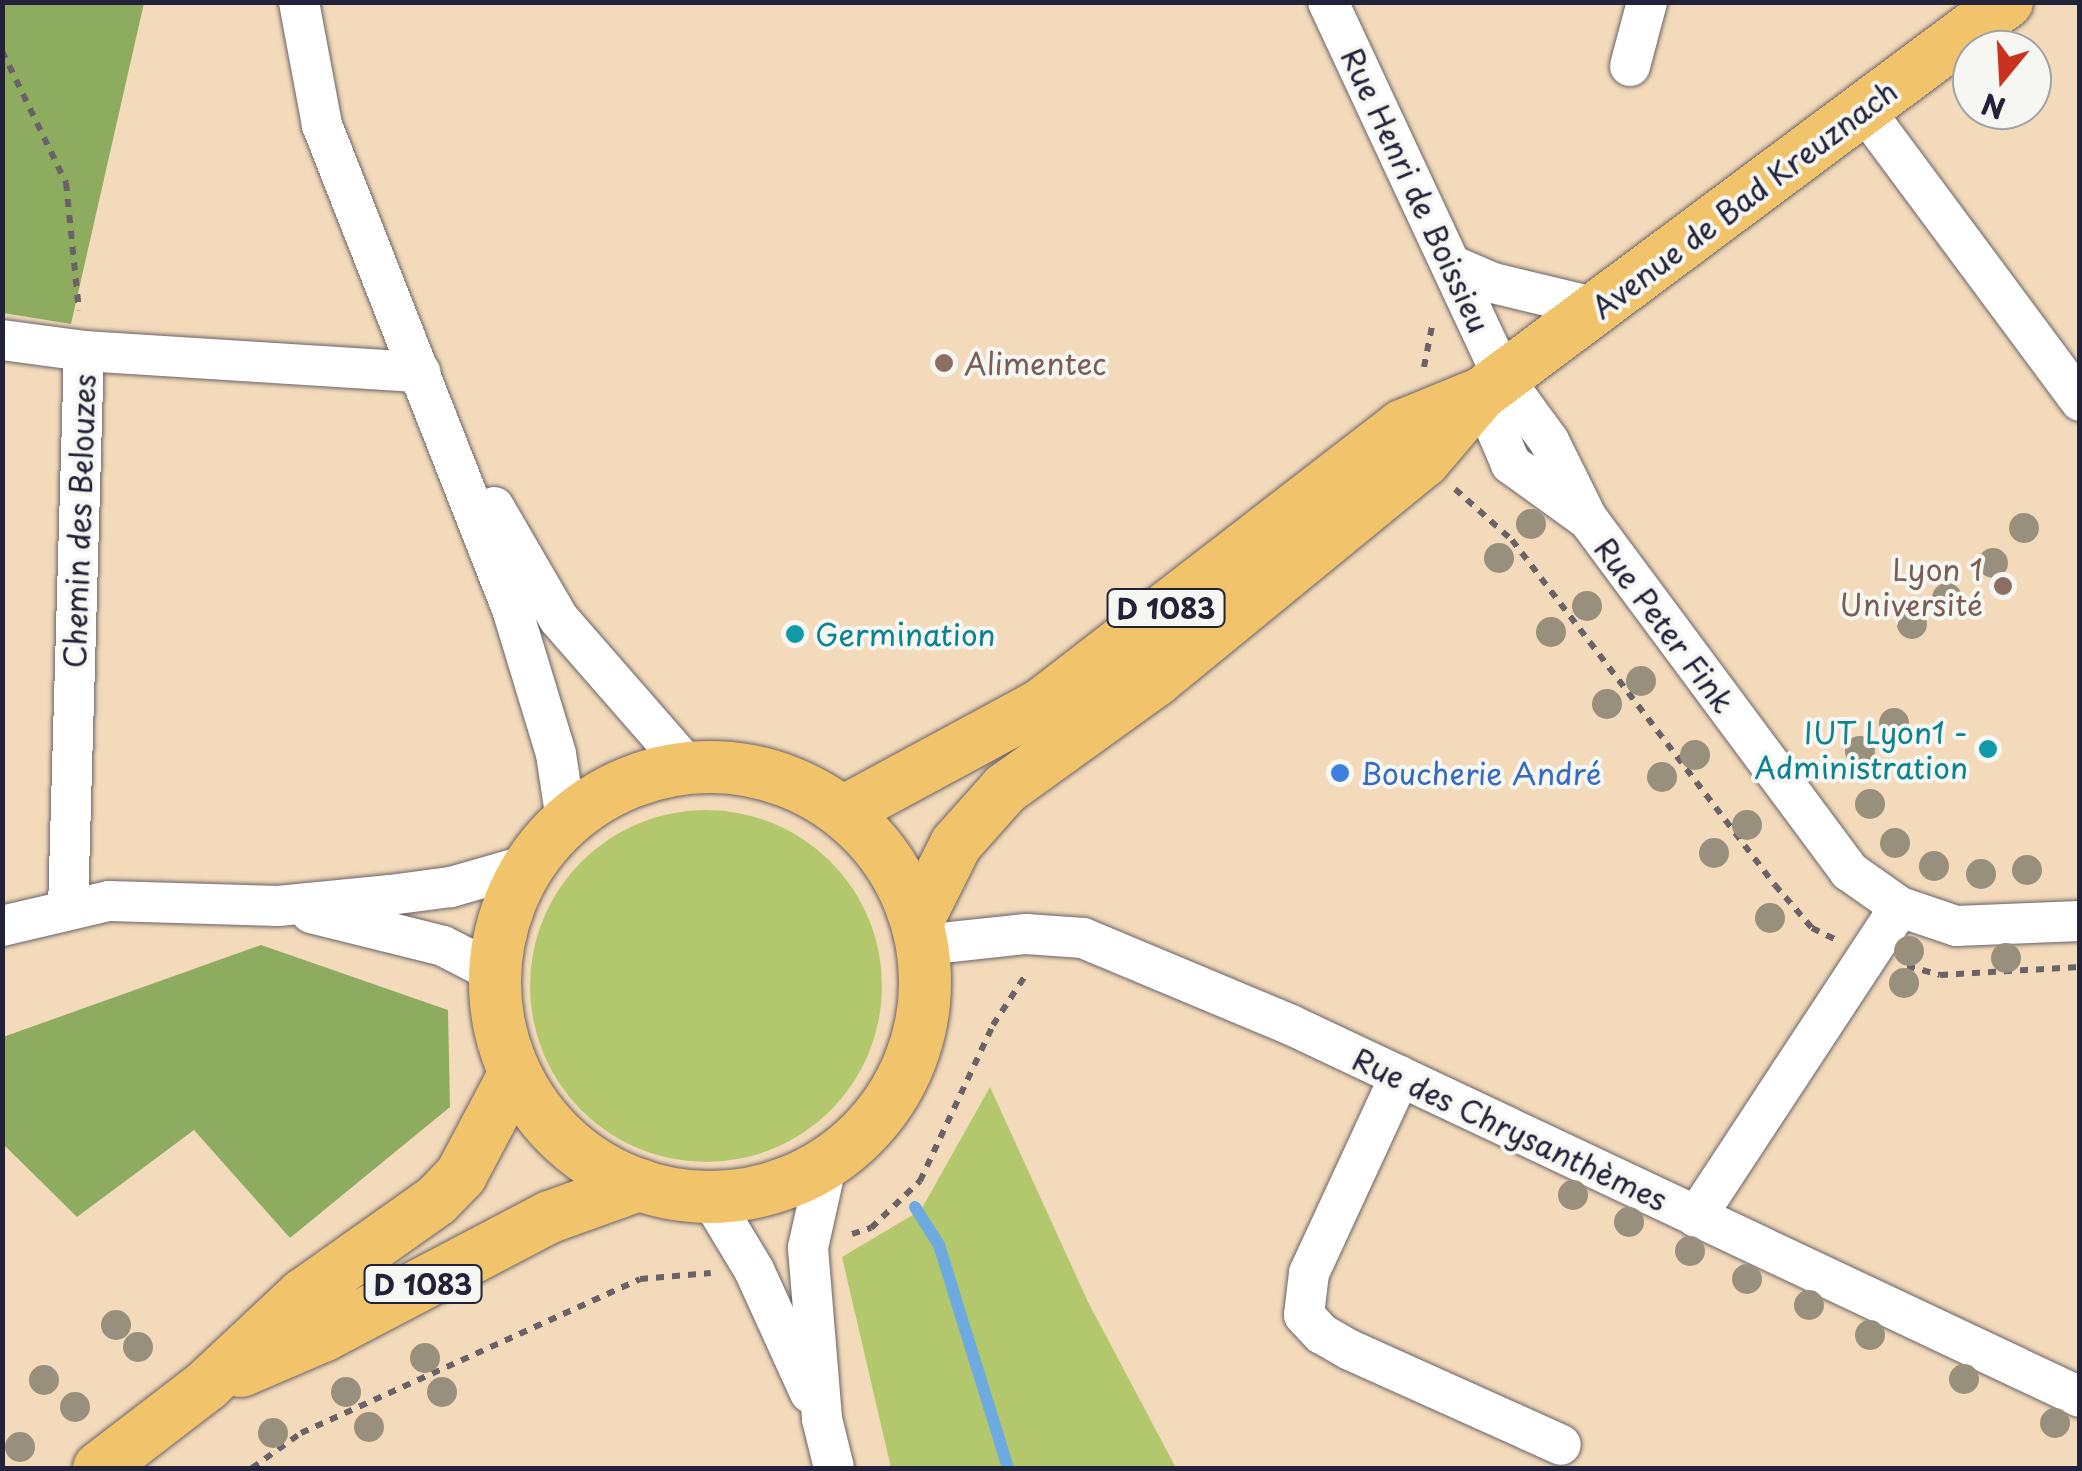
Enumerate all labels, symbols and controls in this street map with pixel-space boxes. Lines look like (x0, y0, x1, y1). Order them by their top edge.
north arrow (1952, 30, 2052, 130)
street label: Rue Henri de Boissieu (1333, 40, 1499, 340)
street label: Avenue de Bad Kreuznach (1585, 73, 1903, 325)
text: N (1976, 83, 2010, 131)
place label: Alimentec (964, 345, 1106, 381)
marker: Alimentec (933, 352, 955, 374)
street label: Chemin des Belouzes (56, 372, 102, 670)
street label: Rue Peter Fink (1587, 530, 1743, 720)
place label: Lyon 1 Université (1840, 551, 1983, 622)
marker: Lyon 1 Université (1992, 575, 2014, 597)
road number: D 1083 (1106, 585, 1226, 631)
place label: Germination (815, 616, 996, 652)
marker: Germination (784, 623, 806, 645)
place label: IUT Lyon1 - Administration (1754, 714, 1968, 784)
marker: IUT Lyon1 - Administration (1977, 738, 1999, 760)
place label: Boucherie André (1360, 755, 1603, 791)
marker: Boucherie André (1329, 762, 1351, 784)
street label: Rue des Chrysanthèmes (1345, 1039, 1675, 1219)
road number: D 1083 (363, 1261, 483, 1307)

